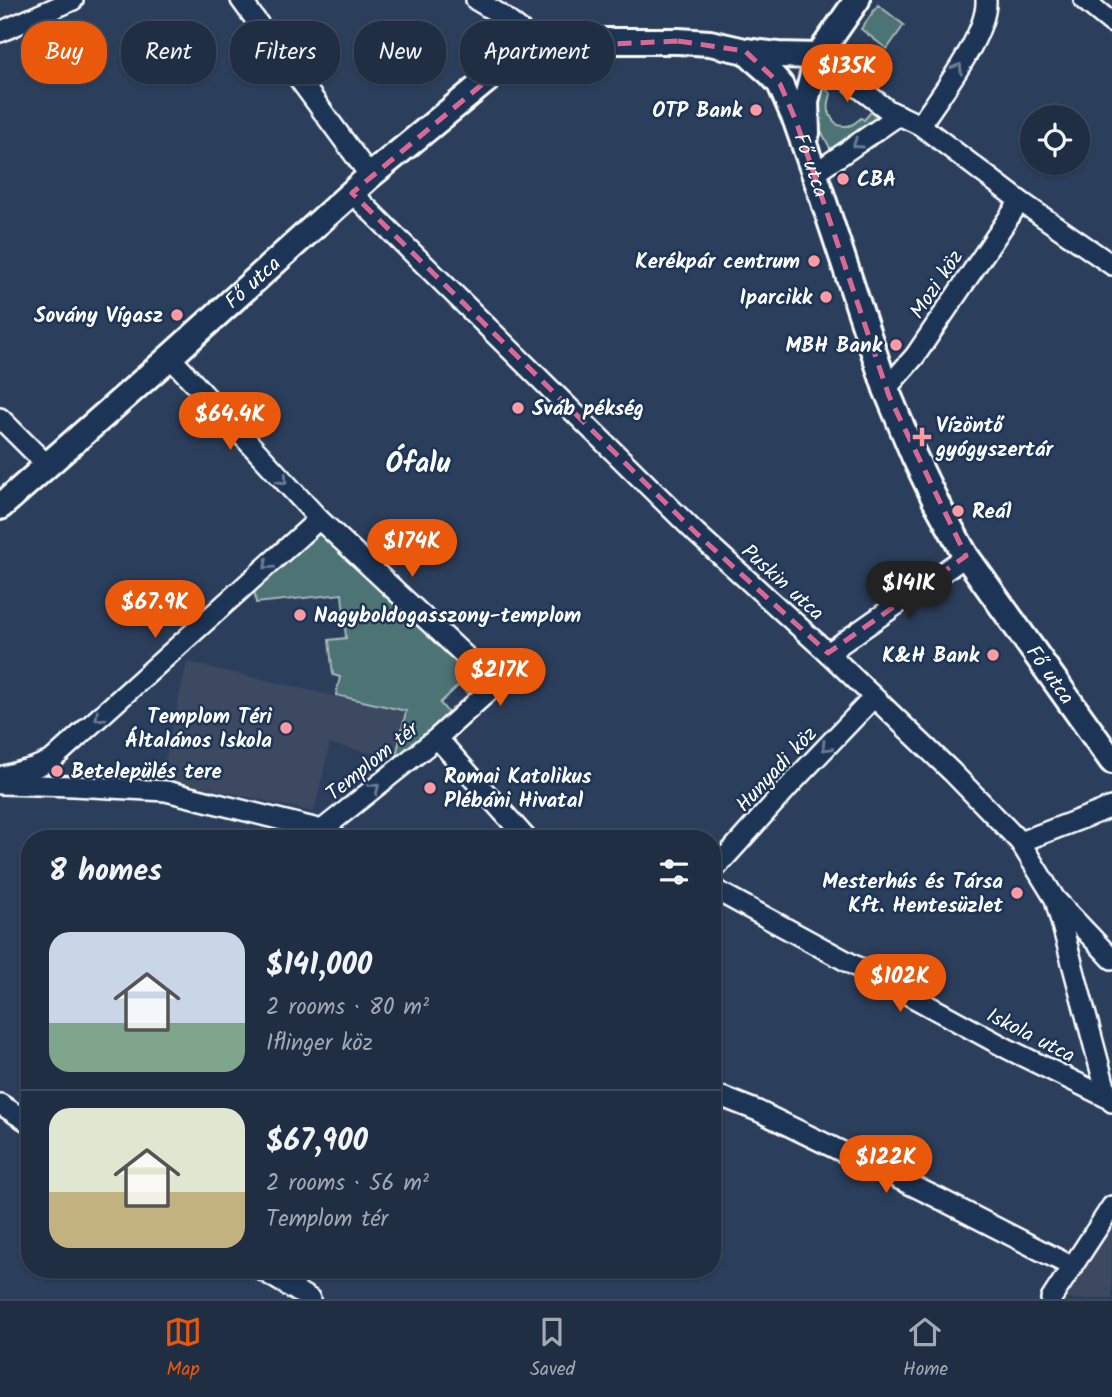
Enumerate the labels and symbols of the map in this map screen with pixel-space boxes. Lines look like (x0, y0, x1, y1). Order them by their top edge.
pin: $135K (798, 44, 896, 104)
one-way arrow (950, 63, 963, 76)
place label: OTP Bank (652, 95, 743, 128)
marker: OTP Bank (748, 102, 764, 118)
street label: Fő utca (783, 129, 836, 202)
one-way arrow (852, 136, 865, 148)
place label: CBA (857, 164, 896, 197)
marker: CBA (835, 171, 851, 187)
street label: Mozi köz (902, 244, 973, 326)
place label: Kerékpár centrum (635, 246, 800, 279)
street label: Fő utca (218, 249, 289, 318)
marker: Kerékpár centrum (806, 253, 822, 269)
place label: Iparcikk (739, 282, 813, 315)
marker: Iparcikk (818, 289, 834, 305)
place label: Sovány Vígasz (34, 300, 163, 333)
marker: Sovány Vígasz (169, 307, 185, 323)
place label: MBH Bank (785, 330, 883, 363)
marker: MBH Bank (888, 337, 904, 353)
pin: $64.4K (173, 392, 287, 452)
place label: Sváb pékség (532, 393, 644, 426)
marker: Sváb pékség (510, 400, 526, 416)
place label: Vízöntő gyógyszertár (935, 410, 1055, 467)
marker: Vízöntő gyógyszertár (914, 429, 930, 445)
district label: Ófalu (386, 442, 451, 487)
one-way arrow (274, 472, 287, 485)
place label: Reál (972, 496, 1012, 529)
marker: Reál (950, 503, 966, 519)
pin: $174K (363, 520, 461, 579)
street label: Puskin utca (733, 537, 831, 630)
one-way arrow (263, 557, 276, 569)
pin: $141K (860, 562, 958, 621)
pin: $67.9K (98, 580, 212, 640)
place label: Nagyboldogasszony-templom (314, 600, 581, 633)
marker: Nagyboldogasszony-templom (292, 607, 308, 623)
street label: Fő utca (1017, 639, 1082, 712)
place label: K&H Bank (882, 640, 980, 673)
marker: K&H Bank (985, 647, 1001, 663)
pin: $217K (451, 648, 549, 708)
place label: Templom Téri Általános Iskola (125, 701, 273, 758)
one-way arrow (94, 709, 107, 721)
street label: Templom tér (319, 714, 427, 810)
street label: Hunyadi köz (728, 719, 826, 821)
marker: Templom Téri Általános Iskola (278, 720, 294, 736)
one-way arrow (822, 739, 835, 752)
place label: Betelepülés tere (71, 756, 222, 789)
place label: Romai Katolikus Plébáni Hivatal (444, 761, 592, 818)
marker: Betelepülés tere (49, 763, 65, 779)
marker: Romai Katolikus Plébáni Hivatal (422, 780, 438, 796)
one-way arrow (368, 783, 380, 796)
place label: Mesterhús és Társa Kft. Hentesüzlet (822, 866, 1004, 923)
marker: Mesterhús és Társa Kft. Hentesüzlet (1009, 885, 1025, 901)
pin: $102K (851, 954, 949, 1014)
street label: Iskola utca (980, 1000, 1080, 1073)
pin: $122K (837, 1136, 935, 1195)

